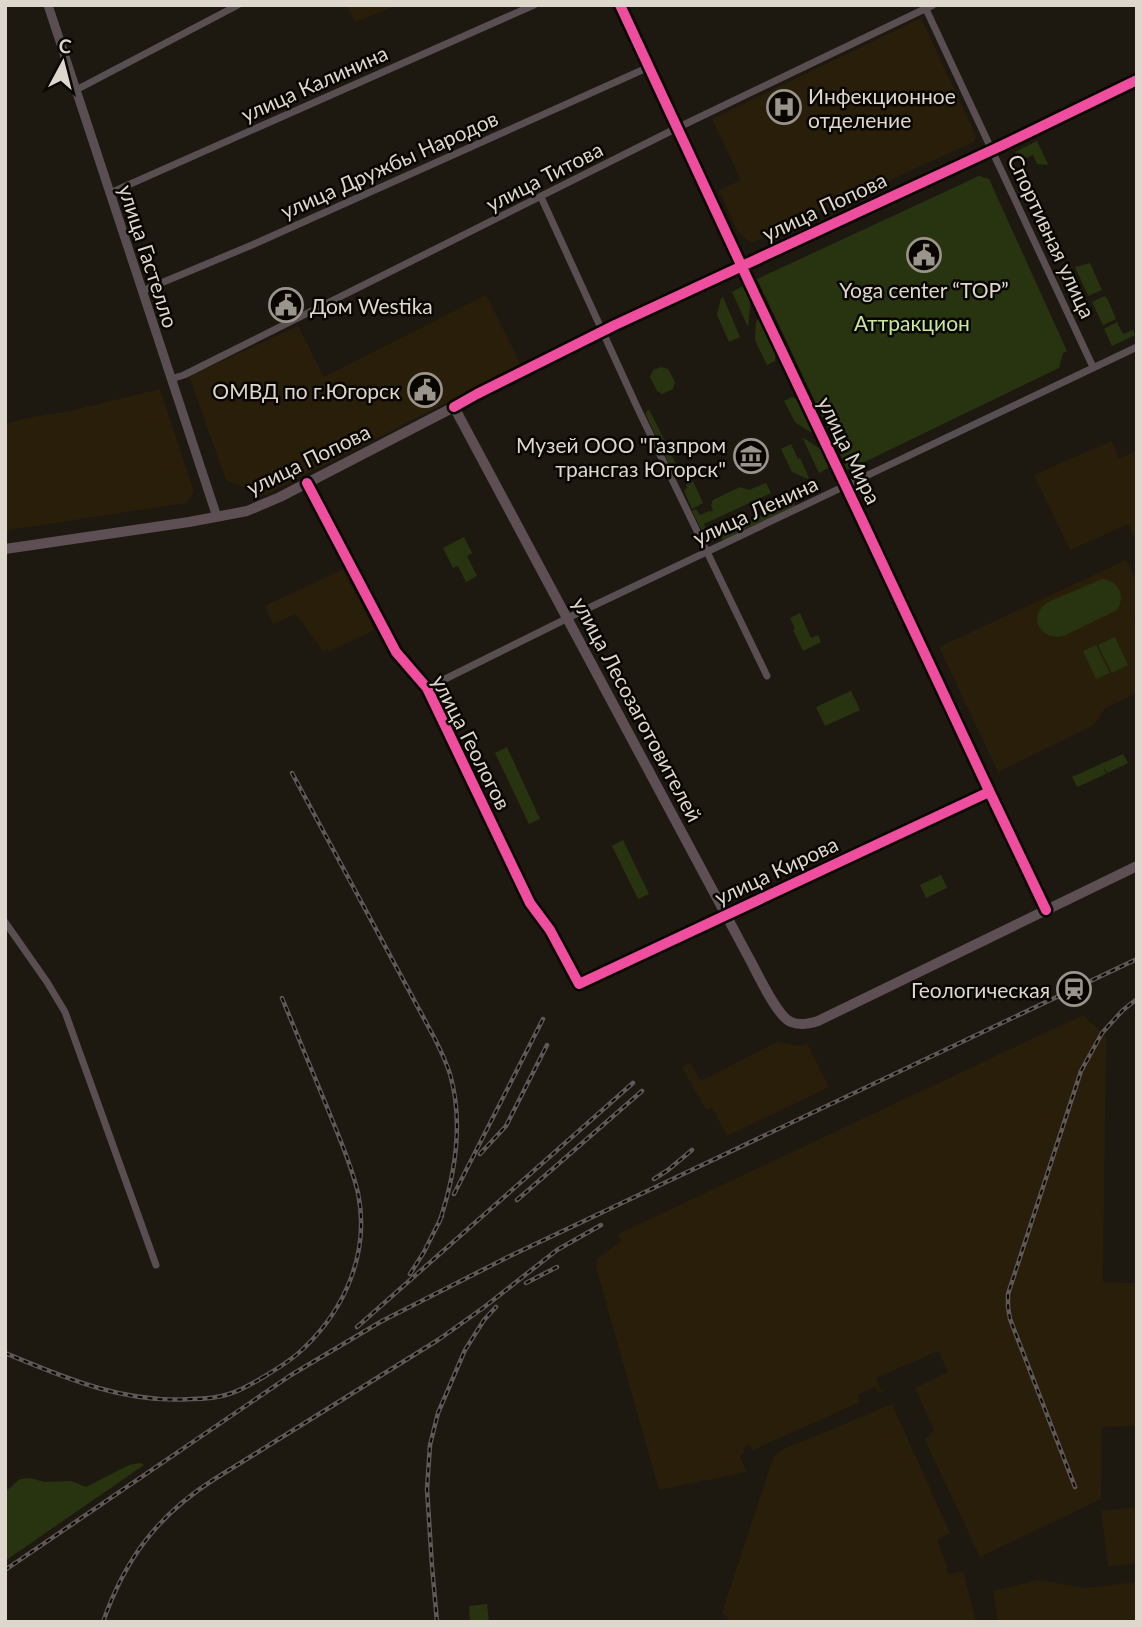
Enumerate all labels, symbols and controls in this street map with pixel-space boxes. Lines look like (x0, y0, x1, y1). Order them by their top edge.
north arrow (28, 28, 98, 98)
text: С (57, 33, 73, 58)
street label: улица Калинина (237, 40, 391, 126)
place label: Инфекционное отделение (808, 83, 956, 132)
hospital icon: Инфекционное отделение (765, 88, 803, 126)
street label: улица Дружбы Народов (277, 105, 501, 223)
street label: улица Титова (481, 136, 607, 216)
street label: Спортивная улица (1003, 150, 1101, 322)
street label: улица Попова (758, 166, 890, 246)
street label: улица Гастелло (114, 181, 184, 331)
public building icon: Yoga center “TOP” (905, 236, 943, 274)
place label: Yoga center “TOP” (839, 277, 1009, 302)
public building icon: Дом Westika (267, 286, 305, 324)
place label: Дом Westika (310, 293, 433, 318)
park label: Аттракцион (854, 310, 970, 335)
public building icon: ОМВД по г.Югорск (406, 371, 444, 409)
place label: ОМВД по г.Югорск (212, 378, 400, 403)
street label: улица Мира (813, 392, 887, 508)
street label: улица Попова (242, 418, 374, 500)
place label: Музей ООО "Газпром трансгаз Югорск" (516, 432, 726, 481)
museum icon: Музей ООО "Газпром трансгаз Югорск" (732, 437, 770, 475)
street label: улица Ленина (689, 470, 821, 550)
street label: улица Лесозаготовителей (568, 592, 708, 826)
street label: улица Геологов (427, 670, 517, 814)
street label: улица Кирова (710, 831, 842, 909)
station icon: Геологическая (1055, 970, 1093, 1008)
place label: Геологическая (911, 977, 1050, 1002)

